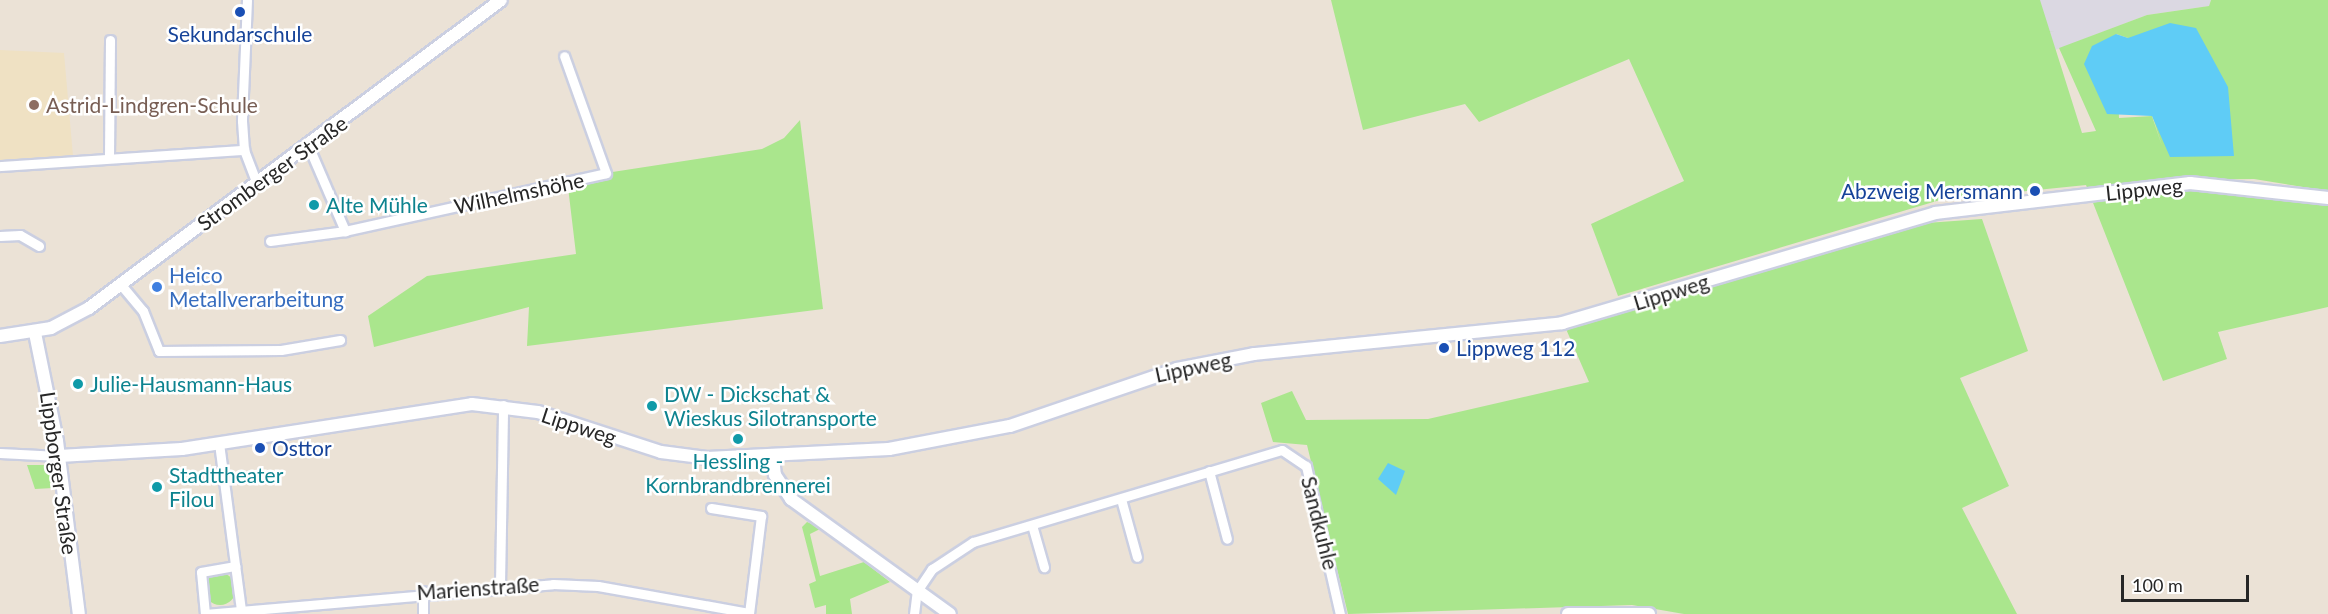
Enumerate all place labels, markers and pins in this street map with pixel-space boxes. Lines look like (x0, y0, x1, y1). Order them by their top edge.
marker: Sekundarschule (233, 5, 247, 19)
place label: Sekundarschule (168, 21, 312, 47)
place label: Astrid-Lindgren-Schule (46, 92, 258, 118)
marker: Astrid-Lindgren-Schule (27, 98, 41, 112)
place label: Abzweig Mersmann (1841, 178, 2023, 204)
marker: Abzweig Mersmann (2028, 184, 2042, 198)
place label: Alte Mühle (326, 192, 428, 218)
marker: Alte Mühle (307, 198, 321, 212)
place label: Heico Metallverarbeitung (169, 262, 344, 312)
marker: Heico Metallverarbeitung (150, 280, 164, 294)
place label: Lippweg 112 (1456, 335, 1576, 361)
marker: Lippweg 112 (1437, 341, 1451, 355)
place label: Julie-Hausmann-Haus (90, 371, 292, 397)
marker: Julie-Hausmann-Haus (71, 377, 85, 391)
place label: DW - Dickschat & Wieskus Silotransporte (664, 381, 877, 431)
marker: DW - Dickschat & Wieskus Silotransporte (645, 399, 659, 413)
marker: Hessling - Kornbrandbrennerei (731, 432, 745, 446)
place label: Osttor (272, 435, 332, 461)
marker: Osttor (253, 441, 267, 455)
place label: Hessling - Kornbrandbrennerei (645, 448, 831, 498)
place label: Stadttheater Filou (169, 462, 283, 512)
marker: Stadttheater Filou (150, 480, 164, 494)

